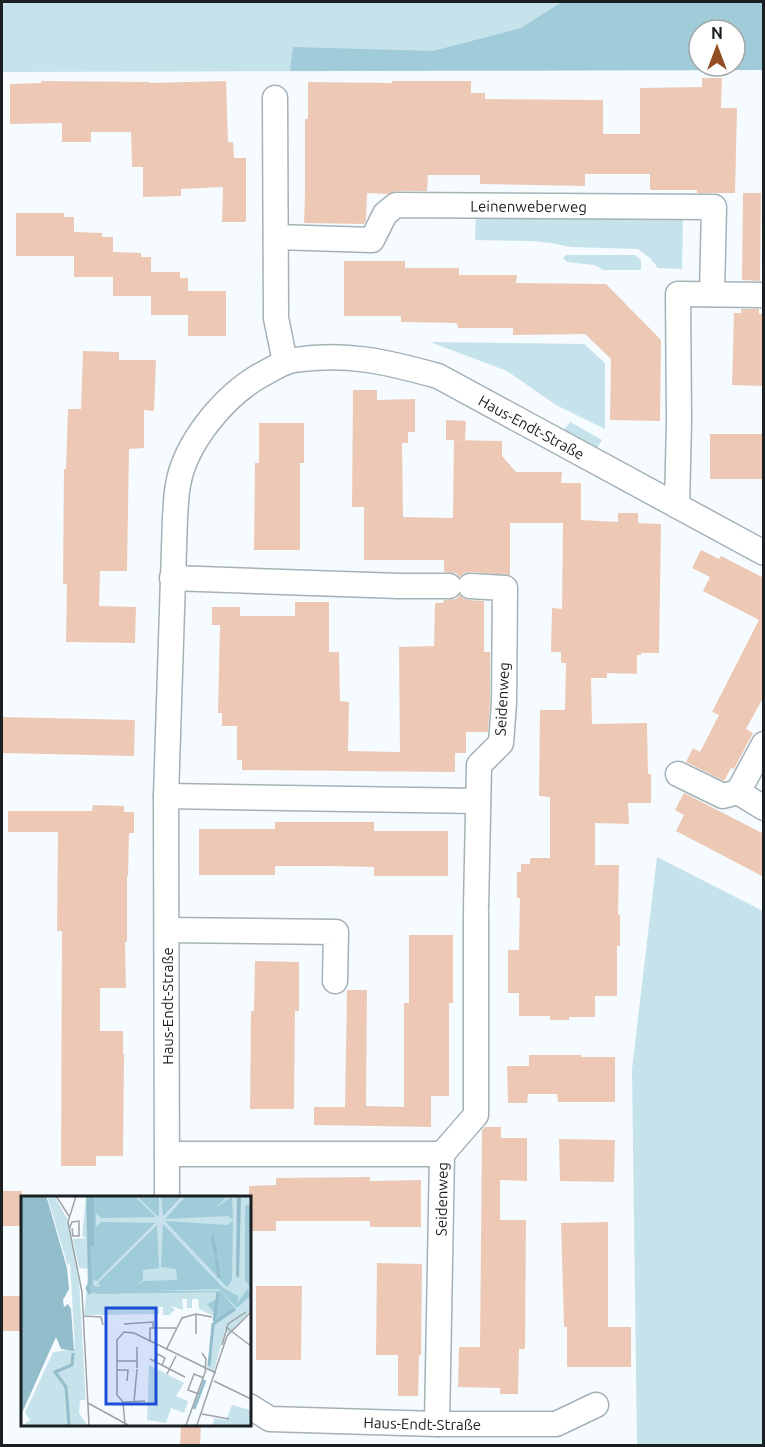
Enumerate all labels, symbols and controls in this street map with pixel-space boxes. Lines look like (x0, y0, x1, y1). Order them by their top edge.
north arrow (687, 18, 747, 78)
text: N (711, 24, 723, 42)
street label: Leinenweberweg (470, 197, 587, 215)
street label: Haus-Endt-Straße (476, 391, 588, 462)
street label: Seidenweg (492, 662, 512, 736)
street label: Haus-Endt-Straße (159, 947, 176, 1065)
street label: Seidenweg (432, 1162, 450, 1236)
inset map (21, 1196, 250, 1426)
street label: Haus-Endt-Straße (363, 1413, 481, 1433)

